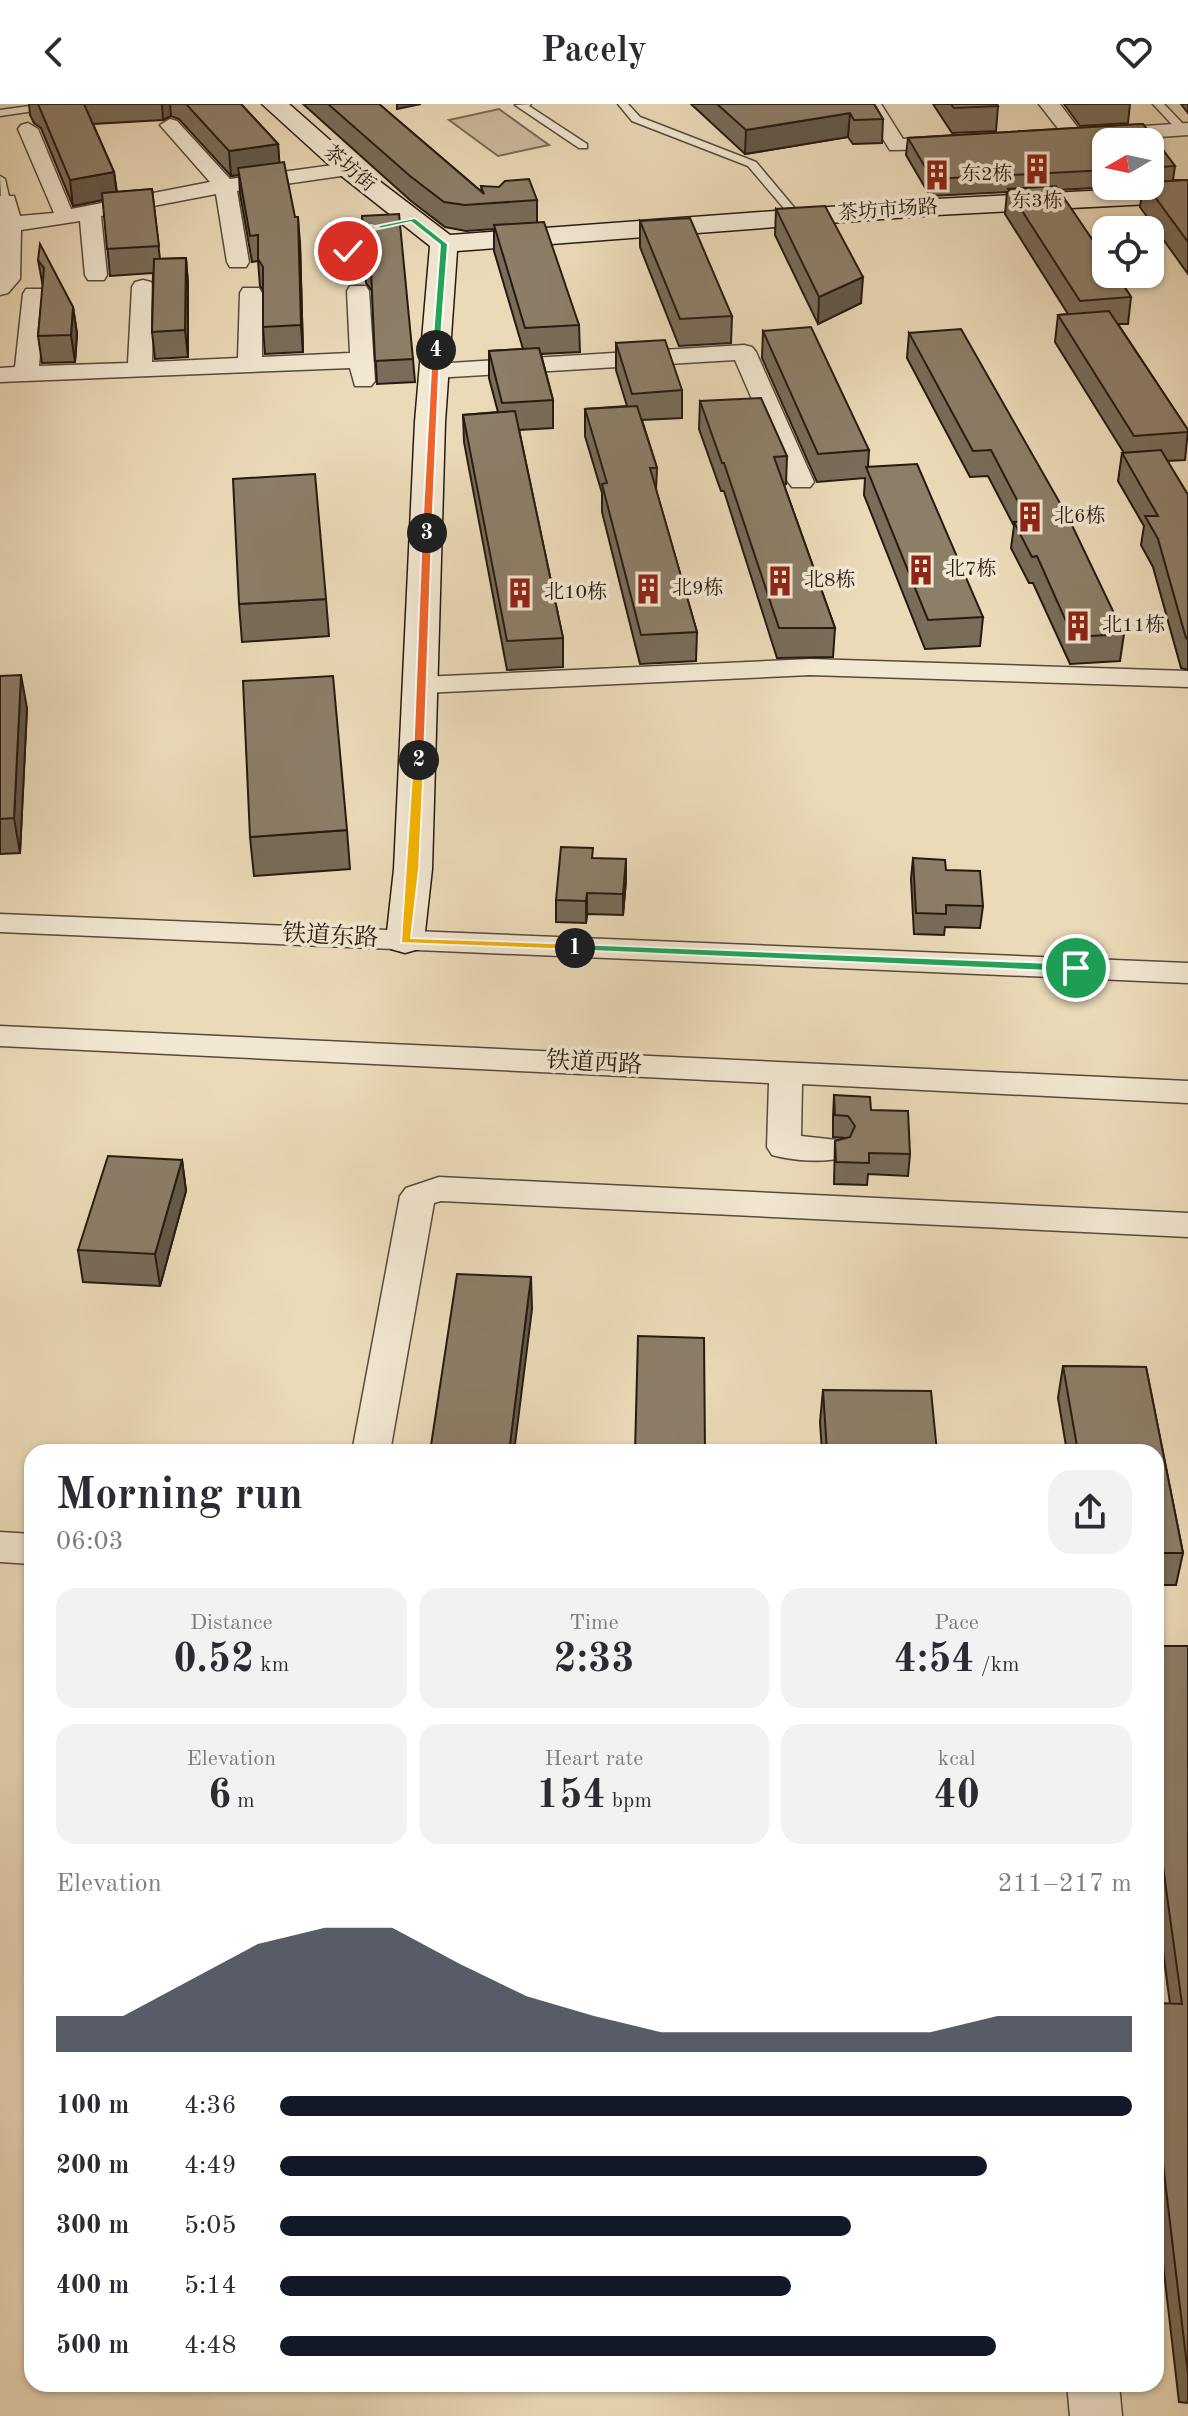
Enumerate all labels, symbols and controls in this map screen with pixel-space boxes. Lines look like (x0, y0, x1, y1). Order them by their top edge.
icon: back (32, 30, 76, 74)
icon: heart (1112, 30, 1156, 74)
text: Pacely (541, 34, 647, 70)
north arrow (1092, 128, 1164, 200)
map controls (1092, 128, 1164, 288)
street label: 茶坊街 (320, 141, 380, 196)
building icon: 东3栋 (1020, 152, 1054, 186)
building icon: 东2栋 (920, 158, 954, 192)
place label: 东2栋 (961, 163, 1013, 185)
place label: 东3栋 (1011, 190, 1063, 212)
street label: 茶坊市场路 (837, 196, 939, 224)
button: locate (1092, 216, 1164, 288)
pin (314, 217, 382, 285)
icon: check (326, 229, 370, 273)
pin: 4 (416, 330, 456, 370)
text: 4 (430, 339, 442, 361)
building icon: 北6栋 (1013, 500, 1047, 534)
place label: 北6栋 (1054, 505, 1106, 527)
pin: 3 (407, 513, 447, 553)
text: 3 (421, 522, 433, 544)
building icon: 北7栋 (904, 553, 938, 587)
place label: 北7栋 (945, 558, 997, 580)
building icon: 北8栋 (763, 564, 797, 598)
place label: 北8栋 (804, 569, 856, 591)
building icon: 北9栋 (631, 572, 665, 606)
building icon: 北10栋 (503, 576, 537, 610)
place label: 北9栋 (672, 577, 724, 599)
place label: 北10栋 (544, 581, 607, 603)
building icon: 北11栋 (1061, 609, 1095, 643)
place label: 北11栋 (1102, 614, 1165, 636)
pin: 2 (399, 740, 439, 780)
text: 2 (413, 749, 425, 771)
street label: 铁道东路 (281, 920, 379, 951)
pin: 1 (555, 928, 595, 968)
pin (1042, 934, 1110, 1002)
text: 1 (569, 937, 581, 959)
icon: arrive (1054, 946, 1098, 990)
street label: 铁道西路 (545, 1047, 643, 1078)
button: share (1048, 1470, 1132, 1554)
text: Morning run (56, 1474, 303, 1518)
text: 06:03 (56, 1529, 124, 1555)
text: Distance (190, 1612, 273, 1634)
text: Time (569, 1612, 619, 1634)
text: Pace (934, 1612, 979, 1634)
text: 0.52 (173, 1641, 254, 1681)
text: 2:33 (554, 1641, 634, 1681)
text: 4:54 (894, 1641, 975, 1681)
text: km (254, 1654, 289, 1676)
text: /km (975, 1654, 1020, 1676)
text: Elevation (187, 1748, 276, 1770)
text: Heart rate (545, 1748, 643, 1770)
text: kcal (938, 1748, 976, 1770)
text: 6 (208, 1777, 231, 1817)
text: 154 (536, 1777, 606, 1817)
text: 40 (933, 1777, 980, 1817)
text: m (231, 1790, 255, 1812)
text: bpm (606, 1790, 652, 1812)
text: Elevation (56, 1871, 162, 1897)
text: 211–217 m (997, 1871, 1132, 1897)
text: 100 m (56, 2093, 129, 2119)
text: 4:36 (184, 2093, 237, 2119)
text: 200 m (56, 2153, 129, 2179)
text: 4:49 (184, 2153, 237, 2179)
text: 300 m (56, 2213, 129, 2239)
text: 5:05 (184, 2213, 237, 2239)
text: 400 m (56, 2273, 129, 2299)
text: 5:14 (184, 2273, 237, 2299)
text: 500 m (56, 2333, 129, 2359)
text: 4:48 (184, 2333, 237, 2359)

